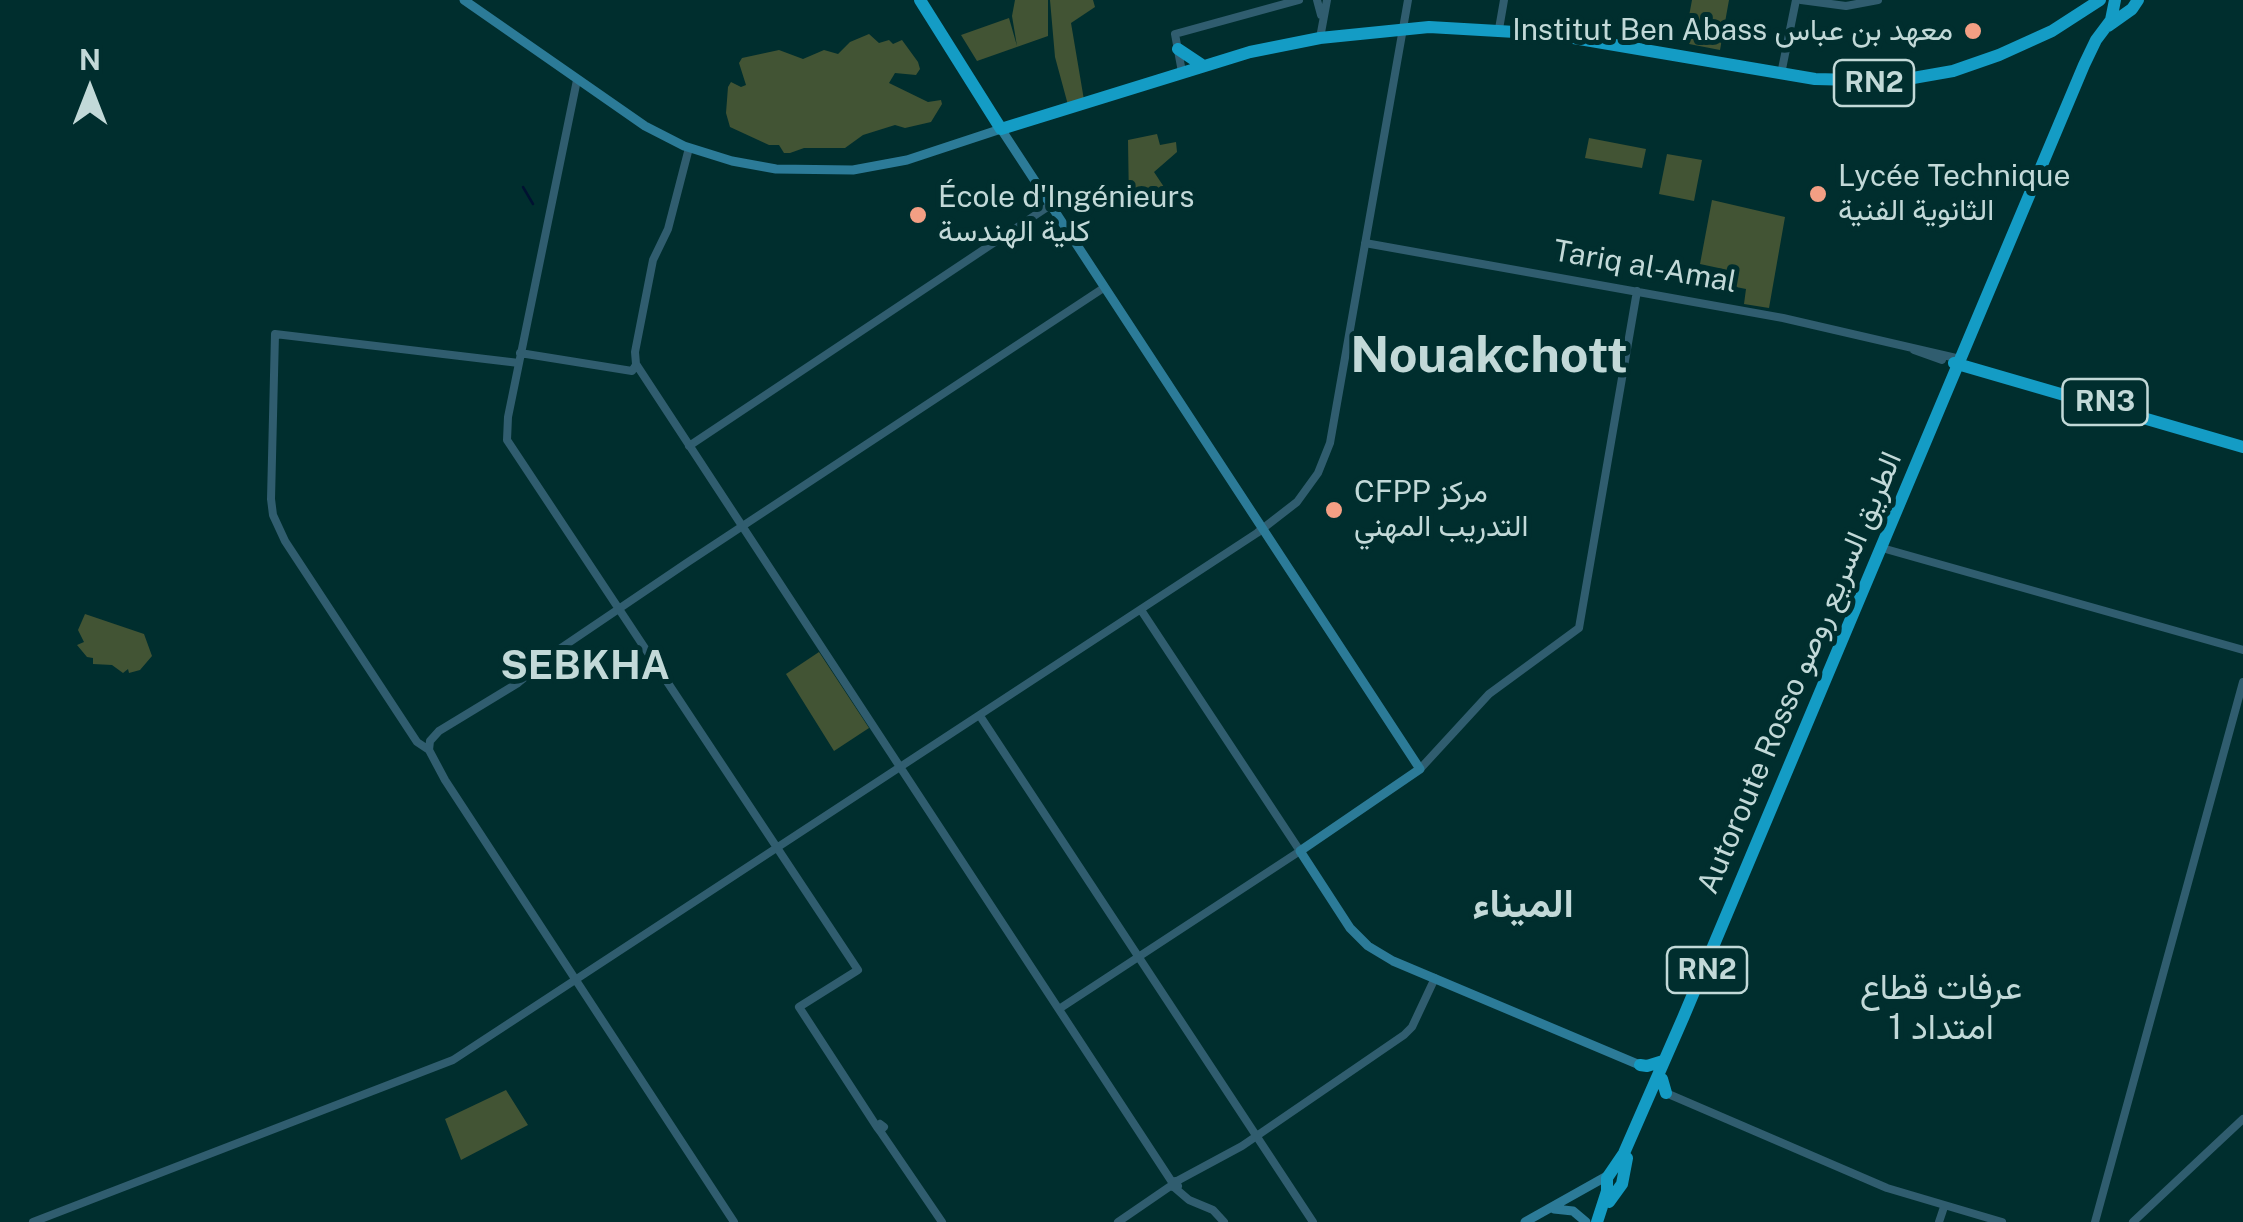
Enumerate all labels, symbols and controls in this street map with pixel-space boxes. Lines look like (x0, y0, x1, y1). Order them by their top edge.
place label: Institut Ben Abass معهد بن عباس (1512, 13, 1953, 49)
marker: Institut Ben Abass معهد بن عباس (1962, 20, 1984, 42)
north arrow (40, 40, 140, 140)
text: N (79, 43, 101, 76)
road number: RN2 (1834, 60, 1914, 106)
place label: Lycée Technique الثانوية الفنية (1838, 159, 2071, 230)
place label: École d'Ingénieurs كلية الهندسة (938, 180, 1194, 250)
marker: Lycée Technique الثانوية الفنية (1807, 183, 1829, 205)
marker: École d'Ingénieurs كلية الهندسة (907, 204, 929, 226)
street label: Tariq al-Amal (1551, 233, 1739, 301)
district label: Nouakchott (1350, 327, 1628, 387)
road number: RN3 (2062, 379, 2148, 425)
street label: Autoroute Rosso الطريق السريع روصو (1690, 446, 1910, 900)
place label: CFPP مركز التدريب المهني (1354, 475, 1528, 546)
marker: CFPP مركز التدريب المهني (1323, 499, 1345, 521)
district label: SEBKHA (493, 643, 677, 691)
district label: الميناء (1472, 881, 1574, 929)
road number: RN2 (1667, 947, 1747, 993)
district label: عرفات قطاع 1 امتداد (1860, 967, 2022, 1049)

